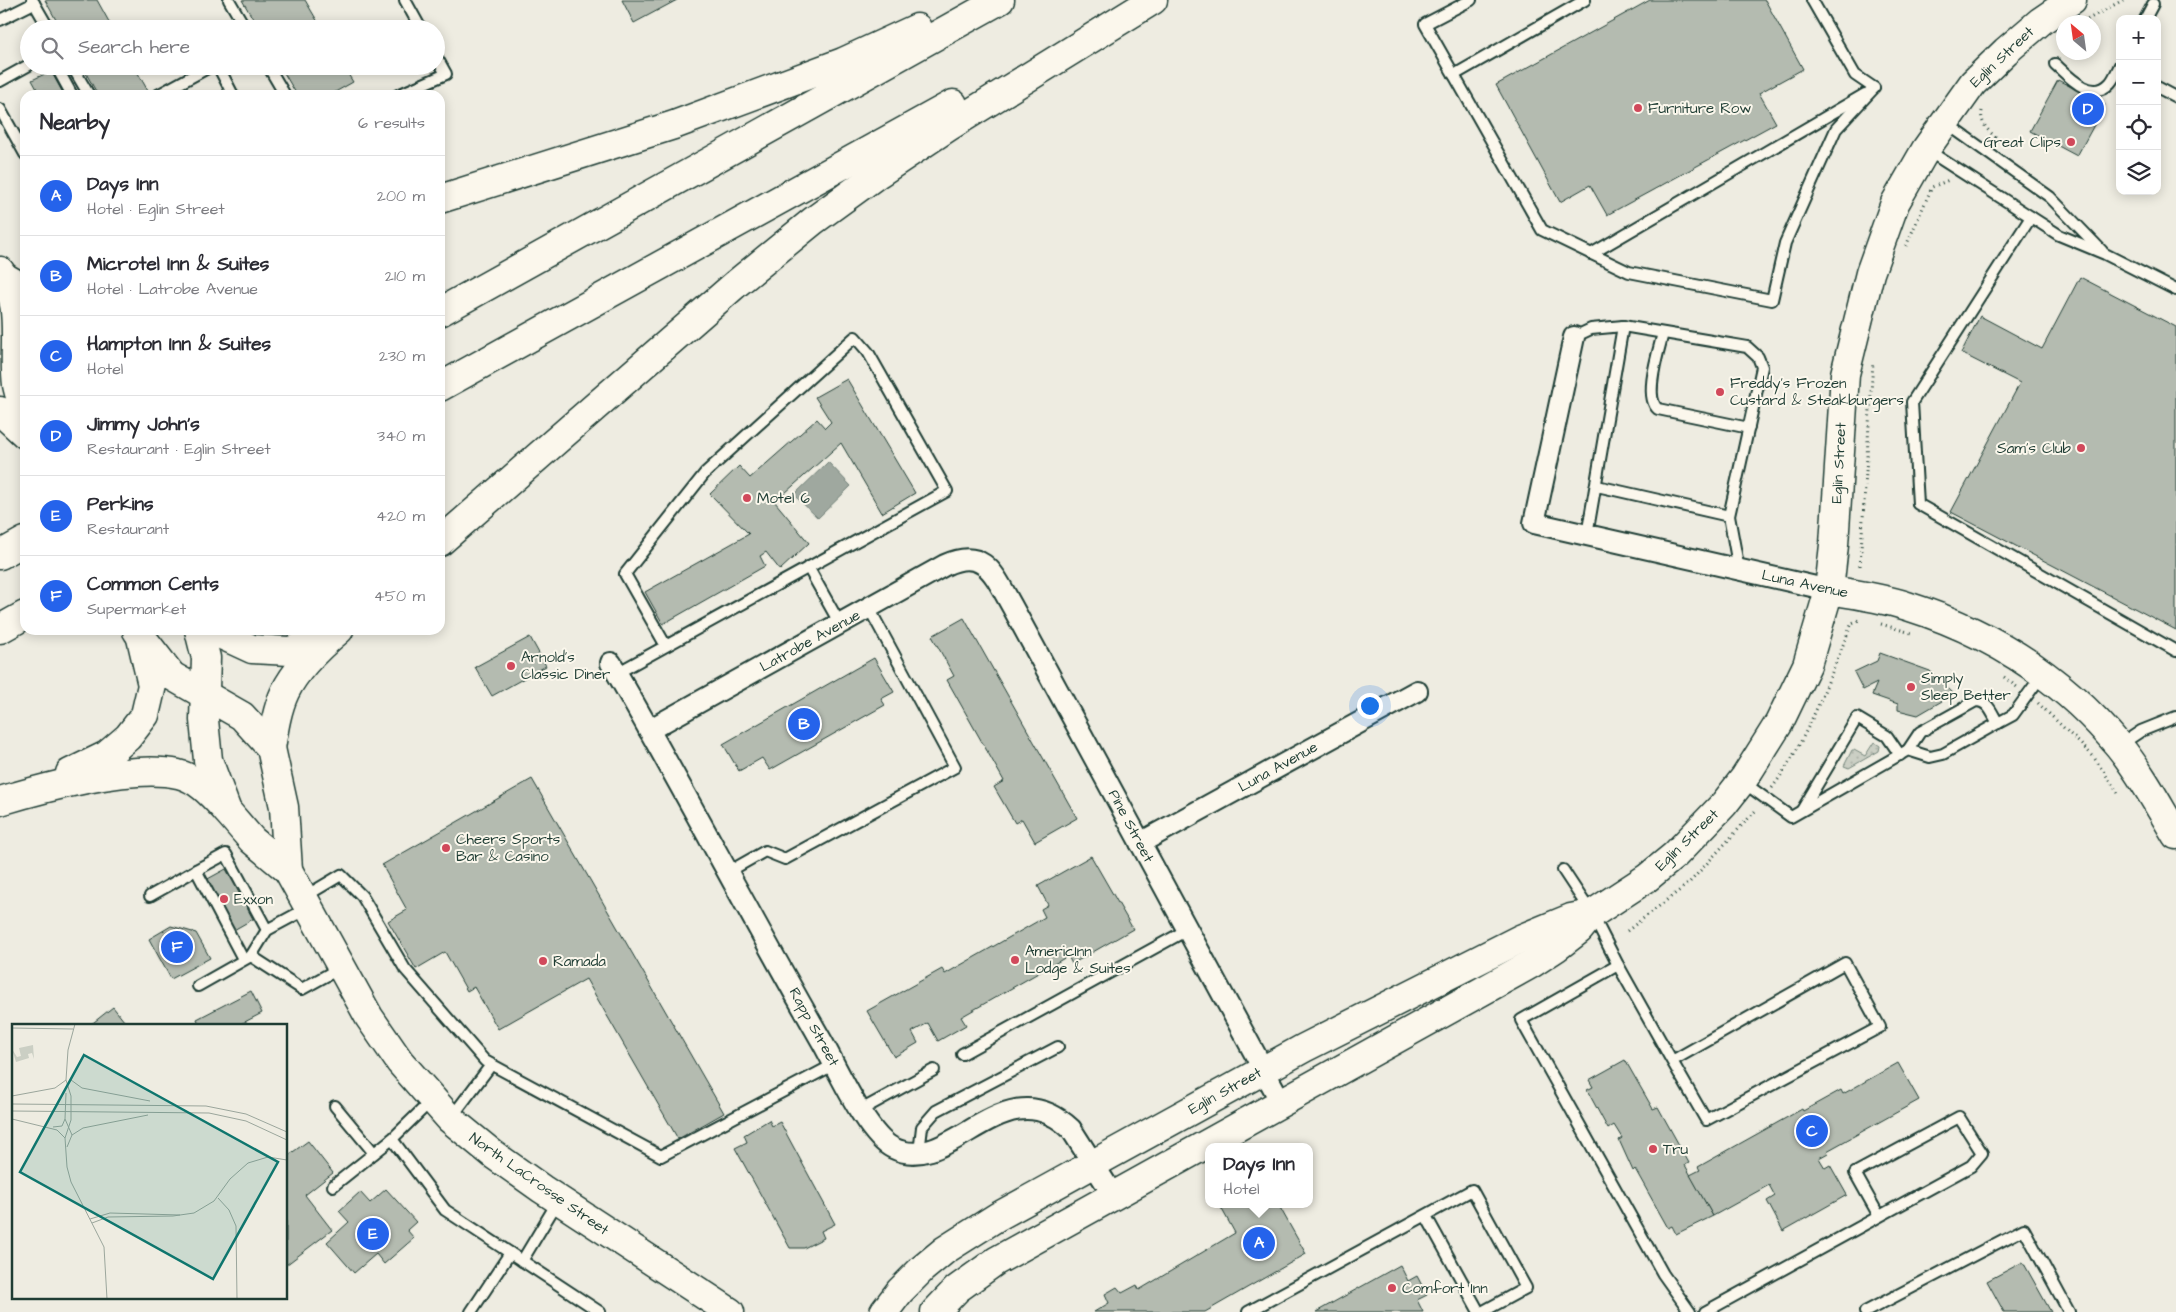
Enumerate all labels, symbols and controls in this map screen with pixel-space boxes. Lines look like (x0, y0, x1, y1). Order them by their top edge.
north arrow (2056, 15, 2101, 60)
map controls (2116, 15, 2161, 195)
button: + (2116, 15, 2161, 60)
search box (20, 20, 445, 75)
street label: Eglin Street (1965, 22, 2039, 93)
icon: search (38, 34, 66, 62)
text: Search here (78, 34, 190, 61)
button: − (2116, 60, 2161, 105)
pin: D (2072, 90, 2104, 128)
place label: Furniture Row (1648, 98, 1751, 119)
marker: Furniture Row (1632, 102, 1644, 114)
button: locate (2116, 105, 2161, 150)
text: Nearby (40, 108, 110, 137)
text: 6 results (358, 112, 425, 134)
place label: Great Clips (1983, 132, 2061, 153)
marker: Great Clips (2065, 136, 2077, 148)
button: layers (2116, 150, 2161, 195)
text: Days Inn (87, 171, 158, 198)
text: A (51, 185, 61, 207)
text: 200 m (377, 185, 425, 207)
text: Hotel · Eglin Street (87, 198, 225, 220)
text: Microtel Inn & Suites (87, 251, 269, 278)
text: B (50, 265, 62, 287)
text: 210 m (385, 265, 425, 287)
text: Hotel · Latrobe Avenue (87, 278, 258, 300)
text: Hampton Inn & Suites (87, 331, 271, 358)
text: C (50, 345, 62, 367)
text: 230 m (379, 345, 425, 367)
text: Hotel (87, 358, 123, 380)
place label: Freddy's Frozen Custard & Steakburgers (1730, 373, 1905, 412)
marker: Freddy's Frozen Custard & Steakburgers (1714, 386, 1726, 398)
text: Jimmy John's (87, 411, 200, 438)
street label: Eglin Street (1826, 422, 1853, 504)
text: D (51, 425, 61, 447)
text: 340 m (377, 425, 425, 447)
text: Restaurant · Eglin Street (87, 438, 271, 460)
place label: Sam's Club (1997, 438, 2072, 459)
marker: Sam's Club (2075, 442, 2087, 454)
place label: Motel 6 (757, 488, 810, 509)
text: Perkins (87, 491, 153, 518)
marker: Motel 6 (741, 492, 753, 504)
text: E (51, 505, 61, 527)
text: 420 m (376, 505, 425, 527)
text: Restaurant (87, 518, 169, 540)
street label: Luna Avenue (1760, 565, 1850, 603)
text: Common Cents (87, 571, 219, 598)
text: F (50, 585, 62, 607)
text: 450 m (374, 585, 425, 607)
text: Supermarket (87, 598, 186, 620)
street label: Latrobe Avenue (756, 605, 864, 677)
place label: Arnold's Classic Diner (521, 647, 610, 685)
marker: Arnold's Classic Diner (505, 660, 517, 672)
place label: Simply Sleep Better (1921, 668, 2011, 706)
marker: Simply Sleep Better (1905, 681, 1917, 693)
your location (1357, 693, 1383, 719)
pin: B (788, 705, 820, 743)
street label: Luna Avenue (1234, 737, 1322, 797)
street label: Pine Street (1103, 786, 1159, 866)
street label: Eglin Street (1651, 804, 1724, 876)
place label: Cheers Sports Bar & Casino (456, 829, 561, 867)
marker: Cheers Sports Bar & Casino (440, 842, 452, 854)
place label: Exxon (234, 889, 273, 910)
marker: Exxon (218, 893, 230, 905)
pin: F (161, 928, 193, 966)
place label: AmericInn Lodge & Suites (1025, 941, 1131, 980)
place label: Ramada (553, 951, 606, 972)
marker: AmericInn Lodge & Suites (1009, 954, 1021, 966)
marker: Ramada (537, 955, 549, 967)
street label: Rapp Street (784, 984, 844, 1070)
inset map (12, 1024, 288, 1300)
street label: Eglin Street (1184, 1062, 1266, 1121)
pin: C (1796, 1112, 1828, 1150)
street label: North LaCrosse Street (465, 1128, 613, 1240)
place label: Tru (1663, 1139, 1689, 1160)
popup (1205, 1143, 1313, 1208)
marker: Tru (1647, 1143, 1659, 1155)
text: Days Inn (1223, 1151, 1295, 1178)
text: Hotel (1223, 1178, 1260, 1200)
pin: E (357, 1215, 389, 1253)
pin: A (1243, 1224, 1275, 1262)
place label: Comfort Inn (1402, 1278, 1488, 1299)
marker: Comfort Inn (1386, 1282, 1398, 1294)

